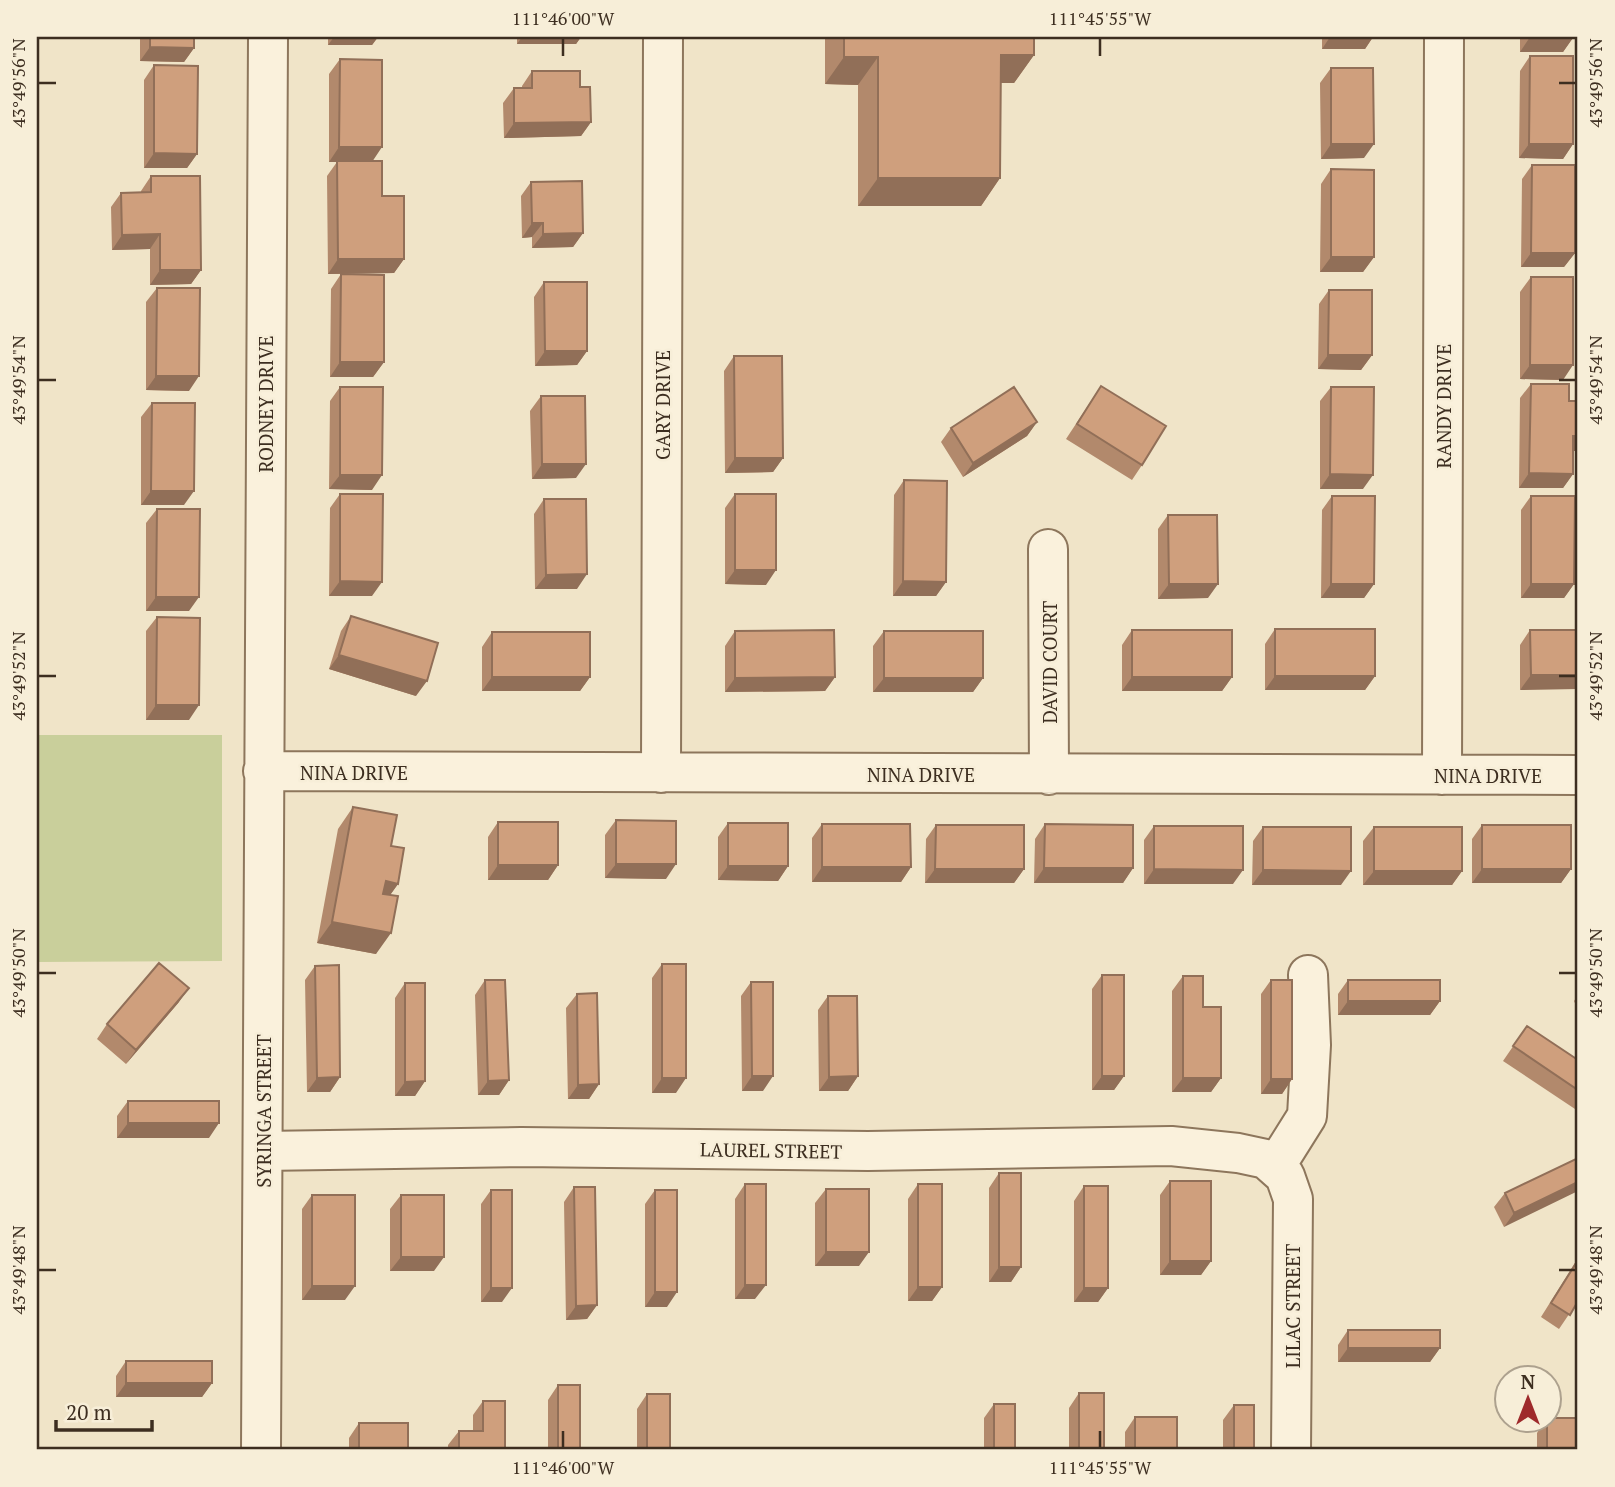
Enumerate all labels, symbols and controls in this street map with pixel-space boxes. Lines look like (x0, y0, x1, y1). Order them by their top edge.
text: 111°46'00"W (512, 6, 614, 30)
text: 111°45'55"W (1049, 6, 1151, 30)
text: 43°49'56"N (6, 38, 30, 128)
text: 43°49'56"N (1583, 38, 1607, 128)
text: 43°49'54"N (6, 335, 30, 425)
street label: RODNEY DRIVE (253, 335, 278, 473)
text: 43°49'54"N (1583, 335, 1607, 425)
street label: RANDY DRIVE (1431, 344, 1456, 468)
street label: GARY DRIVE (650, 350, 675, 460)
street label: DAVID COURT (1037, 600, 1062, 723)
text: 43°49'52"N (6, 631, 30, 721)
text: 43°49'52"N (1583, 631, 1607, 721)
street label: NINA DRIVE (300, 760, 408, 785)
street label: NINA DRIVE (867, 762, 975, 787)
street label: NINA DRIVE (1434, 763, 1542, 788)
text: 43°49'50"N (6, 928, 30, 1018)
text: 43°49'50"N (1583, 928, 1607, 1018)
street label: SYRINGA STREET (251, 1034, 276, 1188)
street label: LAUREL STREET (700, 1136, 843, 1164)
text: 43°49'48"N (6, 1225, 30, 1315)
text: 43°49'48"N (1583, 1225, 1607, 1315)
street label: LILAC STREET (1280, 1244, 1305, 1368)
north arrow (1492, 1364, 1562, 1434)
text: N (1521, 1369, 1536, 1394)
scale bar (56, 1389, 152, 1433)
text: 20 m (66, 1398, 112, 1426)
text: 111°46'00"W (512, 1455, 614, 1479)
text: 111°45'55"W (1049, 1455, 1151, 1479)

